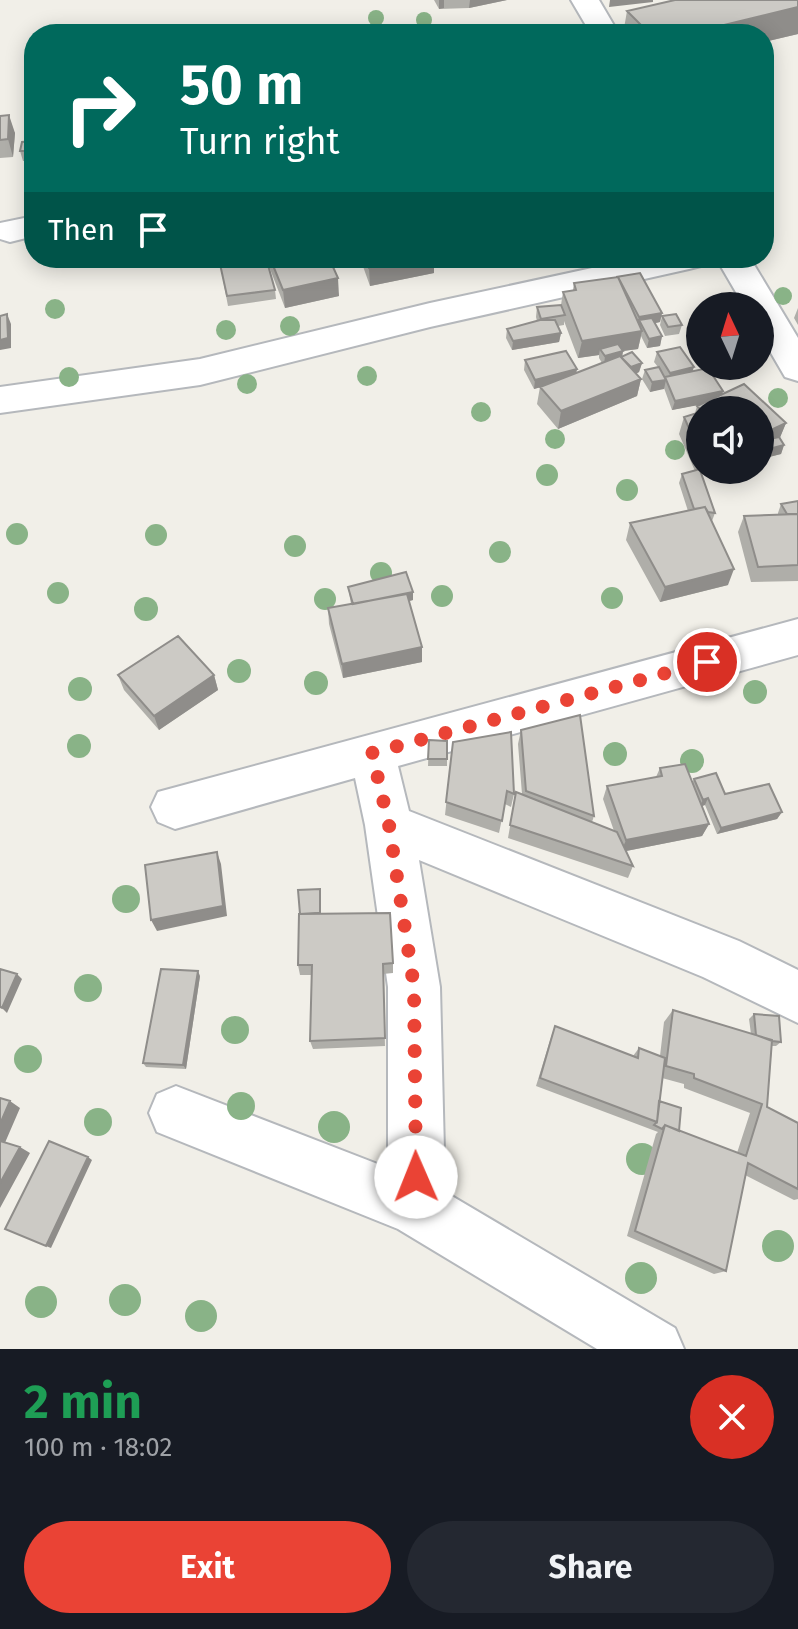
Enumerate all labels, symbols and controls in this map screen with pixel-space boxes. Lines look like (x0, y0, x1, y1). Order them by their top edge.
text: 50 m (180, 52, 303, 119)
icon: right (48, 56, 152, 160)
text: Turn right (180, 120, 340, 164)
icon: arrive (131, 208, 175, 252)
text: Then (48, 212, 115, 248)
north arrow (686, 292, 774, 380)
map controls (686, 292, 774, 484)
button: sound (686, 396, 774, 484)
pin (673, 628, 741, 696)
icon: arrive (685, 640, 729, 684)
position arrow (374, 1135, 458, 1219)
text: 2 min (24, 1373, 142, 1431)
button: close (690, 1375, 774, 1459)
text: 100 m · 18:02 (24, 1432, 172, 1463)
button: Exit (24, 1521, 391, 1613)
button: Share (407, 1521, 774, 1613)

